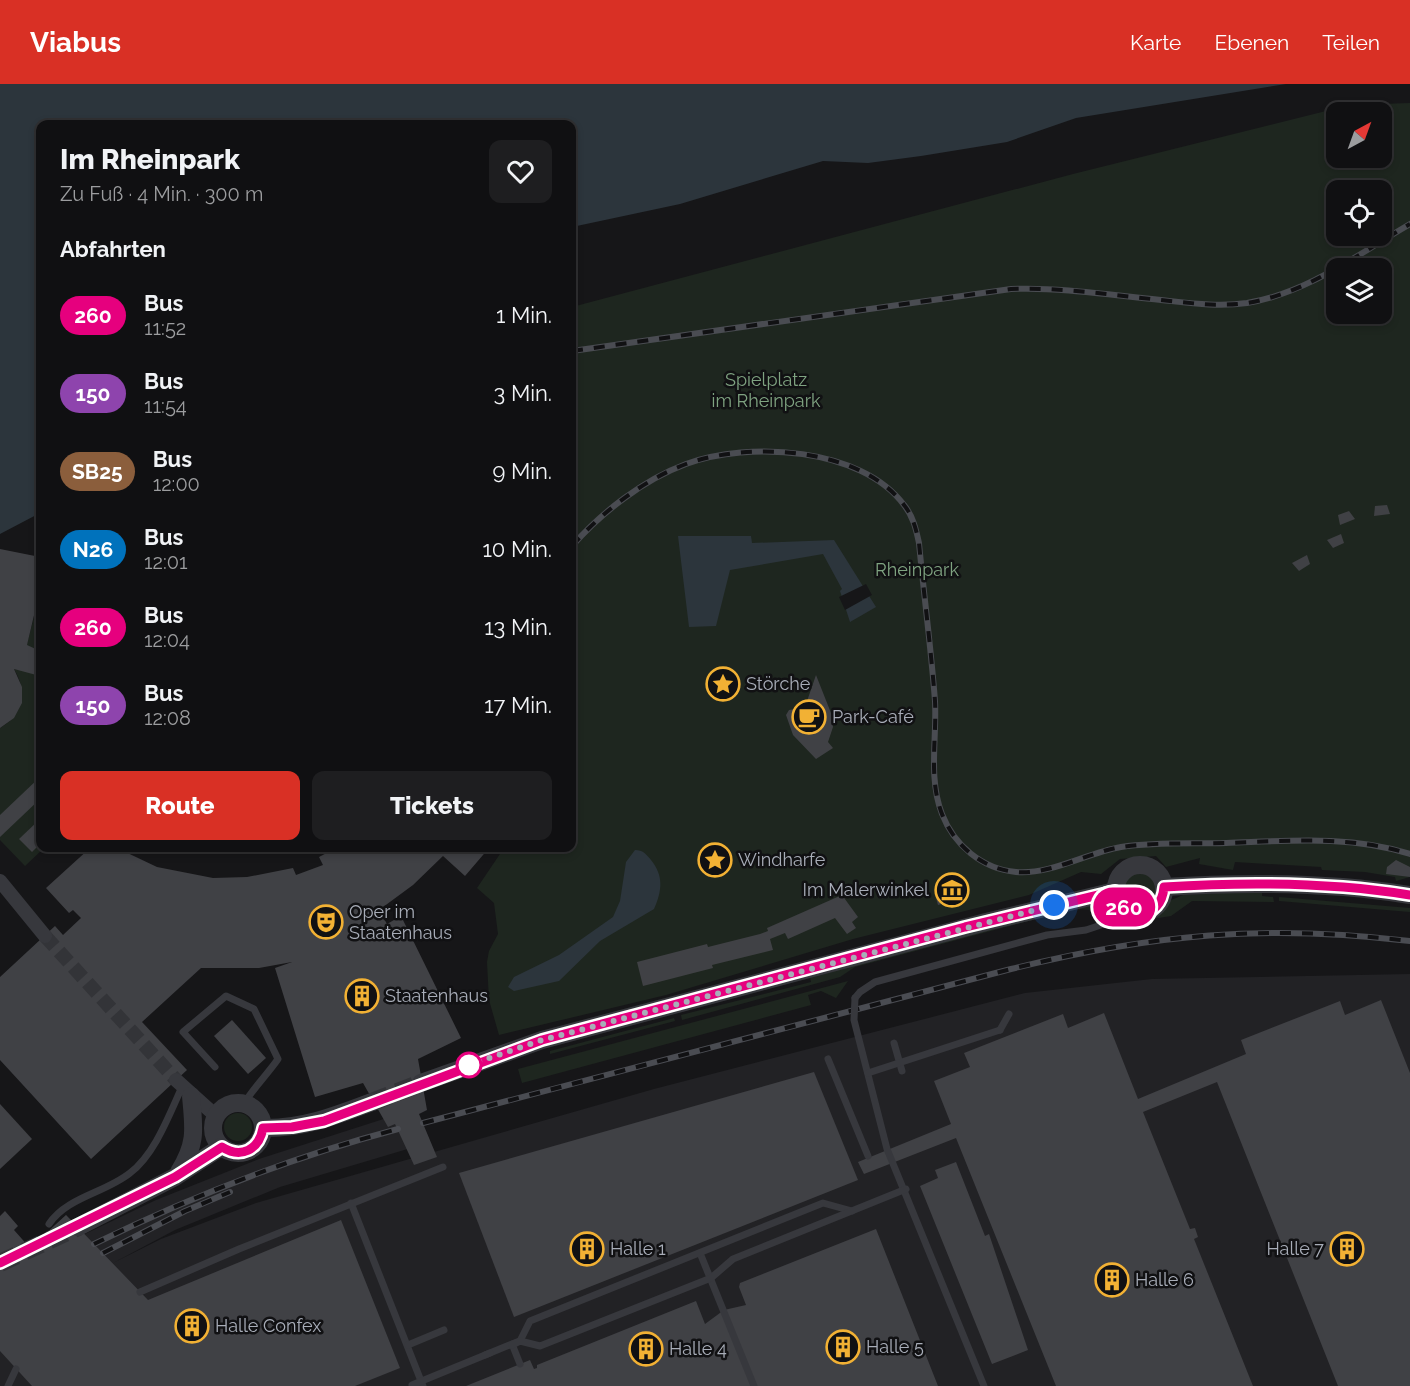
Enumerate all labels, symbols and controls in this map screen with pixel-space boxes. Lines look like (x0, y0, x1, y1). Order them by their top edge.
text: Viabus (30, 26, 121, 59)
text: Karte (1130, 30, 1181, 55)
text: Ebenen (1214, 30, 1289, 55)
text: Teilen (1322, 30, 1380, 55)
north arrow (1326, 102, 1392, 168)
map controls (1326, 102, 1392, 324)
button: heart (489, 140, 552, 203)
text: Im Rheinpark (60, 143, 240, 176)
button: locate (1326, 180, 1392, 246)
text: Zu Fuß · 4 Min. · 300 m (60, 182, 263, 206)
text: Abfahrten (60, 236, 166, 262)
button: layers (1326, 258, 1392, 324)
text: Bus (144, 290, 183, 316)
text: 1 Min. (496, 302, 552, 328)
text: 260 (74, 303, 112, 328)
text: 11:52 (144, 316, 186, 340)
text: Bus (144, 368, 183, 394)
park label: Spielplatz im Rheinpark (712, 369, 821, 411)
text: 3 Min. (494, 380, 552, 406)
text: 150 (76, 381, 110, 406)
text: 11:54 (144, 394, 187, 418)
text: Bus (153, 446, 192, 472)
text: 9 Min. (492, 458, 552, 484)
text: SB25 (72, 459, 123, 484)
text: 12:00 (153, 472, 200, 496)
text: Bus (144, 524, 183, 550)
text: 10 Min. (482, 536, 552, 562)
text: N26 (73, 537, 113, 562)
text: 12:01 (144, 550, 188, 574)
park label: Rheinpark (875, 559, 959, 580)
text: Bus (144, 602, 183, 628)
text: 13 Min. (484, 614, 552, 640)
text: 260 (74, 615, 112, 640)
text: 12:04 (144, 628, 190, 652)
place icon: Störche (705, 666, 741, 702)
place label: Störche (746, 673, 811, 694)
text: Bus (144, 680, 183, 706)
text: 17 Min. (484, 692, 552, 718)
text: 150 (76, 693, 110, 718)
cafe icon: Park-Café (791, 699, 827, 735)
text: 12:08 (144, 706, 191, 730)
place label: Park-Café (832, 706, 914, 727)
button: Route (60, 771, 300, 840)
button: Tickets (312, 771, 552, 840)
place icon: Windharfe (697, 842, 733, 878)
place label: Windharfe (738, 849, 826, 870)
museum icon: Im Malerwinkel (934, 872, 970, 908)
place label: Im Malerwinkel (803, 879, 929, 900)
line badge: 260 (1090, 888, 1158, 926)
your location (1039, 890, 1069, 920)
text: 260 (1105, 895, 1143, 920)
place label: Oper im Staatenhaus (349, 901, 452, 943)
theatre icon: Oper im Staatenhaus (308, 904, 344, 940)
building icon: Staatenhaus (344, 978, 380, 1014)
place label: Staatenhaus (385, 985, 488, 1006)
unlabelled marker (456, 1052, 482, 1078)
building icon: Halle 1 (569, 1231, 605, 1267)
building icon: Halle 7 (1329, 1231, 1365, 1267)
place label: Halle 1 (610, 1238, 666, 1259)
place label: Halle 7 (1266, 1238, 1324, 1259)
building icon: Halle 6 (1094, 1262, 1130, 1298)
place label: Halle 6 (1135, 1269, 1194, 1290)
building icon: Halle Confex (174, 1308, 210, 1344)
place label: Halle Confex (215, 1315, 321, 1336)
building icon: Halle 5 (825, 1329, 861, 1365)
building icon: Halle 4 (628, 1331, 664, 1367)
place label: Halle 5 (866, 1336, 924, 1357)
place label: Halle 4 (669, 1338, 727, 1359)

